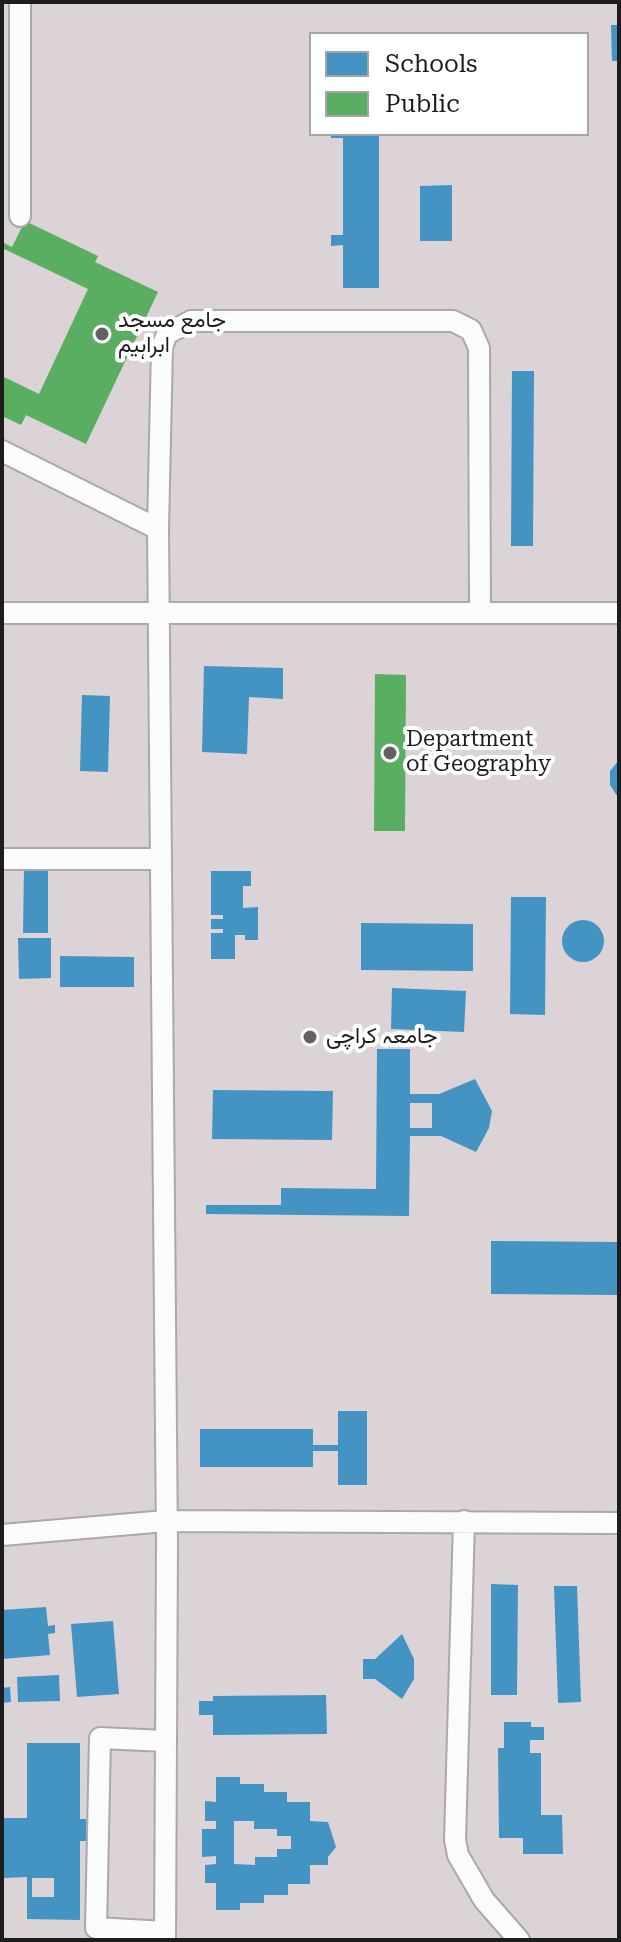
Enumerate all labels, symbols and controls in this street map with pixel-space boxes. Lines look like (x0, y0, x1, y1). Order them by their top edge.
legend (309, 32, 589, 136)
text: Schools (385, 50, 478, 78)
text: Public (385, 90, 460, 118)
place label: جامع مسجد ابراہیم (118, 308, 226, 360)
marker: جامع مسجد ابراہیم (93, 325, 111, 343)
place label: Department of Geography (406, 727, 551, 778)
marker: Department of Geography (381, 744, 399, 762)
place label: جامعہ کراچی (326, 1024, 438, 1050)
marker: جامعہ کراچی (301, 1028, 319, 1046)

